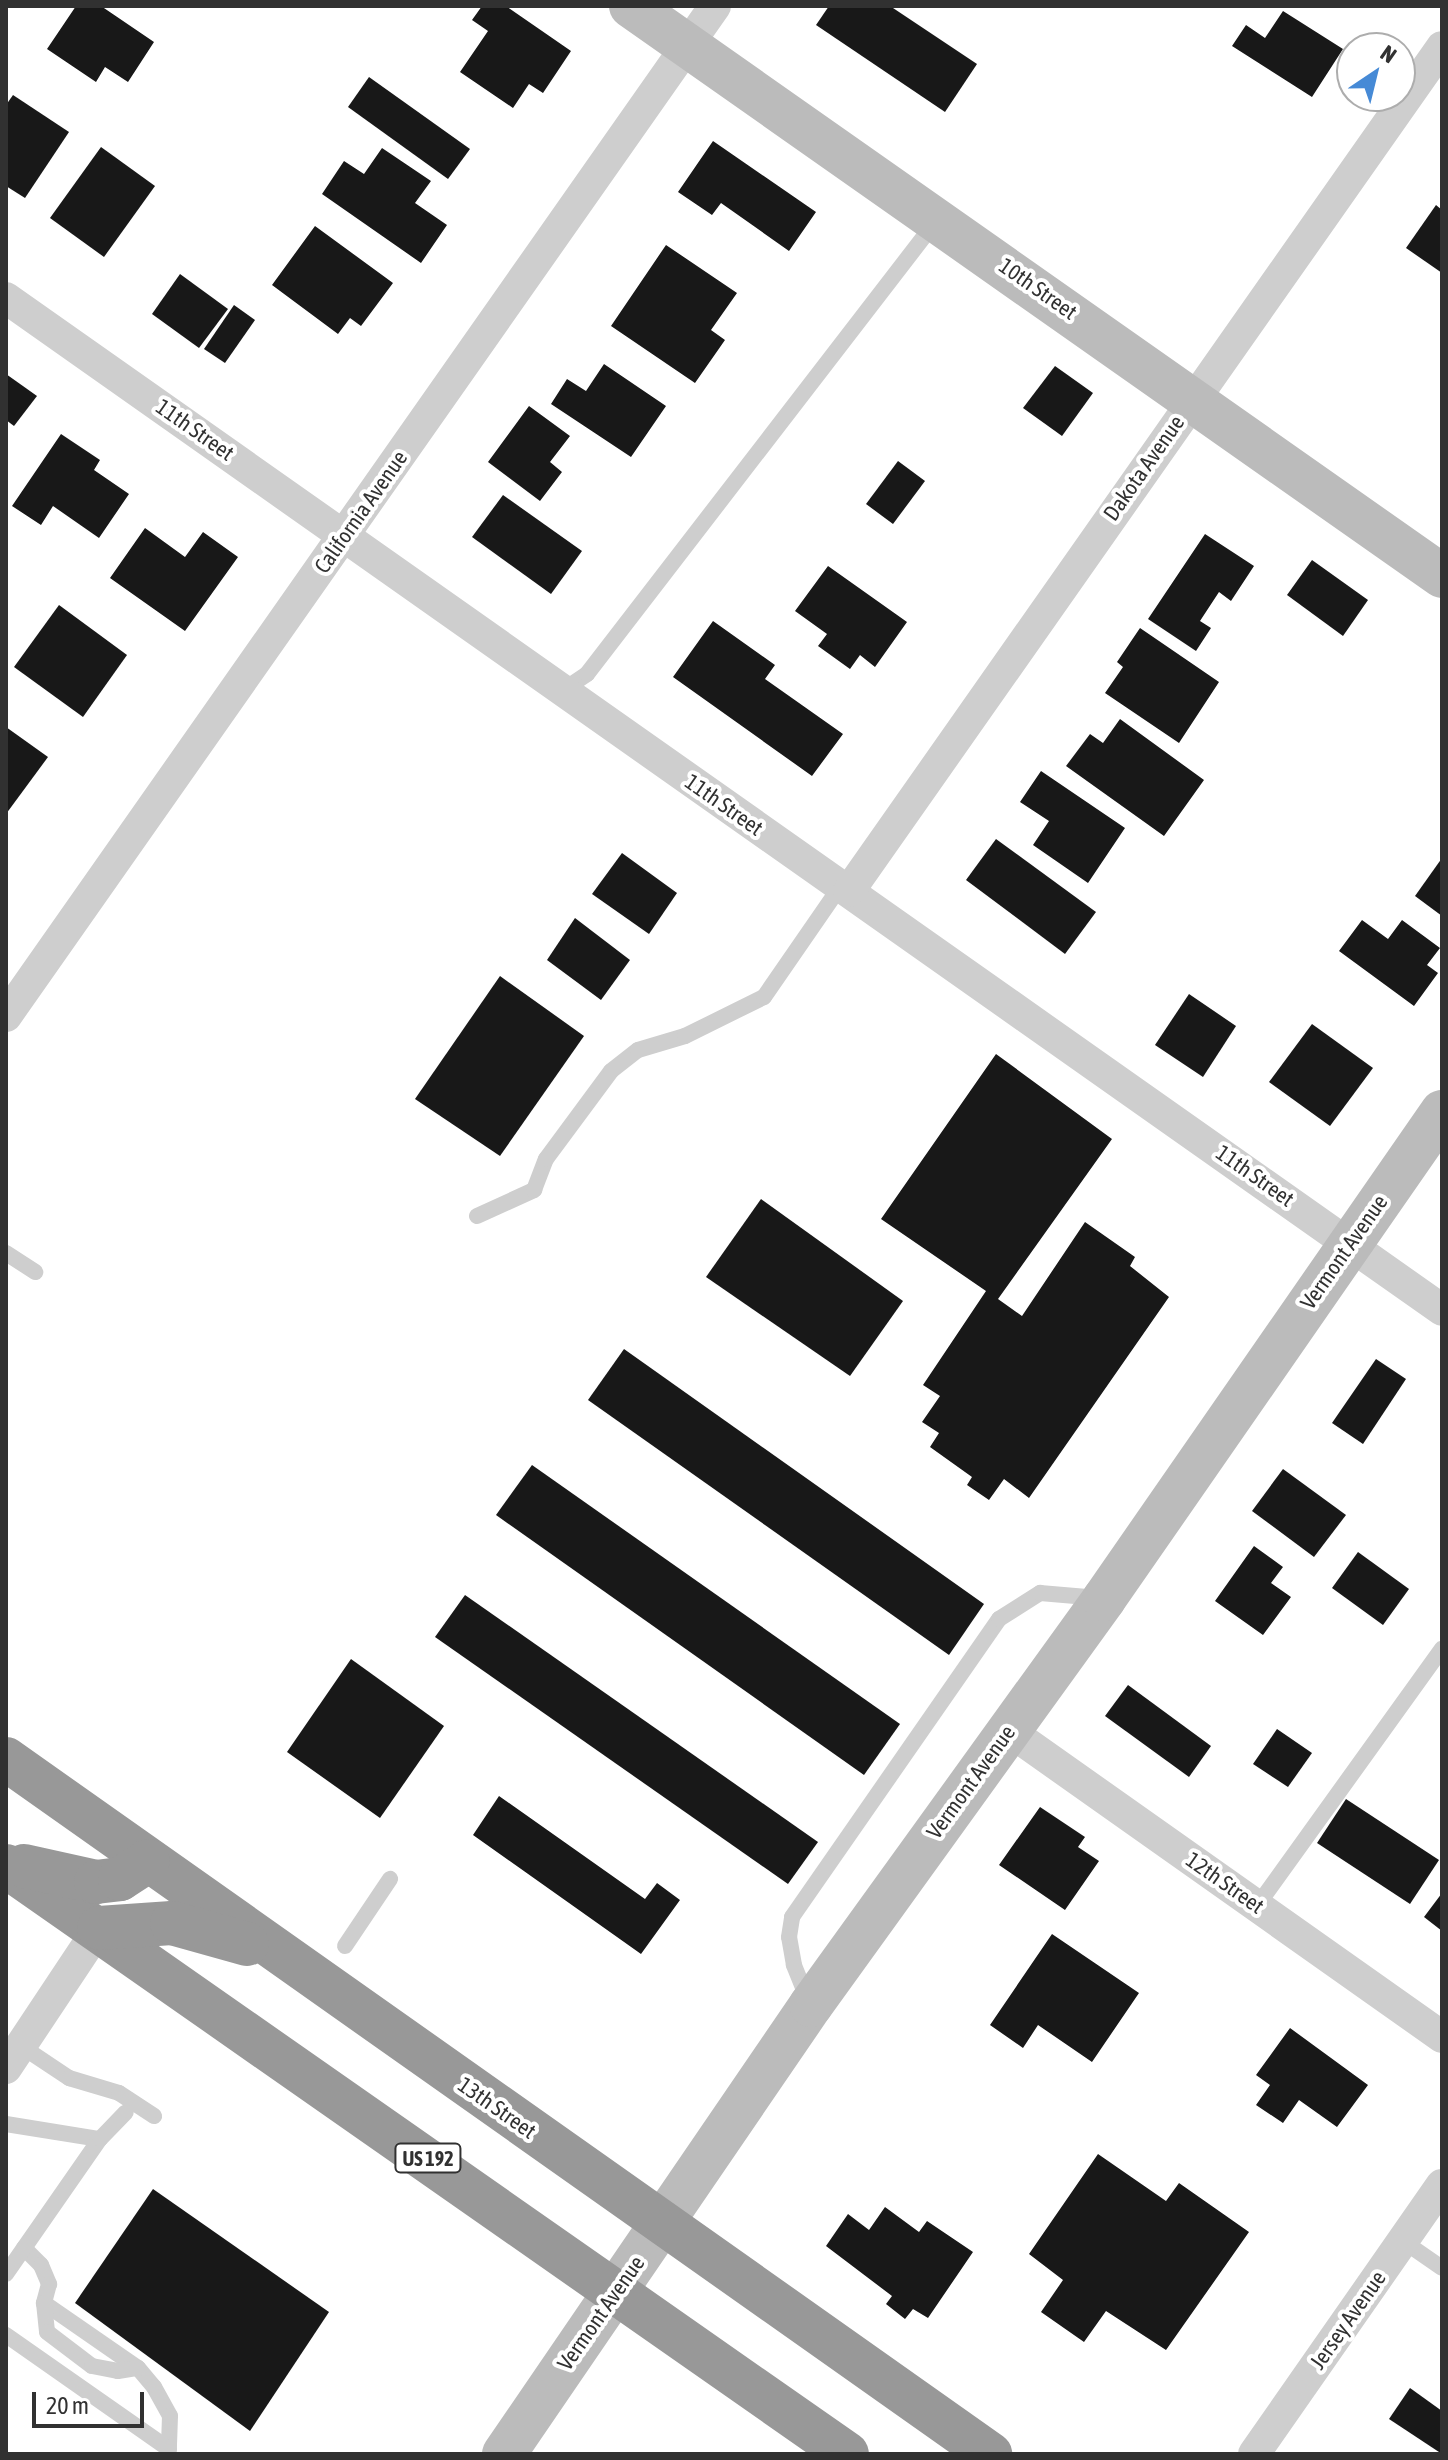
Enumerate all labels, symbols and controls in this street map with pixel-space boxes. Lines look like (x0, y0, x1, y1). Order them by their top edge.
north arrow (1336, 32, 1416, 112)
text: N (1376, 40, 1401, 68)
street label: 10th Street (994, 253, 1082, 325)
street label: 11th Street (151, 394, 239, 466)
street label: Dakota Avenue (1098, 410, 1190, 526)
street label: California Avenue (309, 446, 413, 578)
street label: 11th Street (680, 769, 768, 841)
street label: 11th Street (1211, 1140, 1299, 1212)
street label: Vermont Avenue (1295, 1190, 1393, 1314)
street label: Vermont Avenue (921, 1720, 1021, 1844)
street label: 12th Street (1181, 1847, 1269, 1919)
street label: 13th Street (453, 2072, 541, 2144)
road number: US 192 (394, 2142, 462, 2174)
street label: Vermont Avenue (552, 2251, 650, 2375)
street label: Jersey Avenue (1304, 2266, 1392, 2374)
scale bar (36, 2376, 148, 2426)
text: 20 m (46, 2392, 89, 2419)

